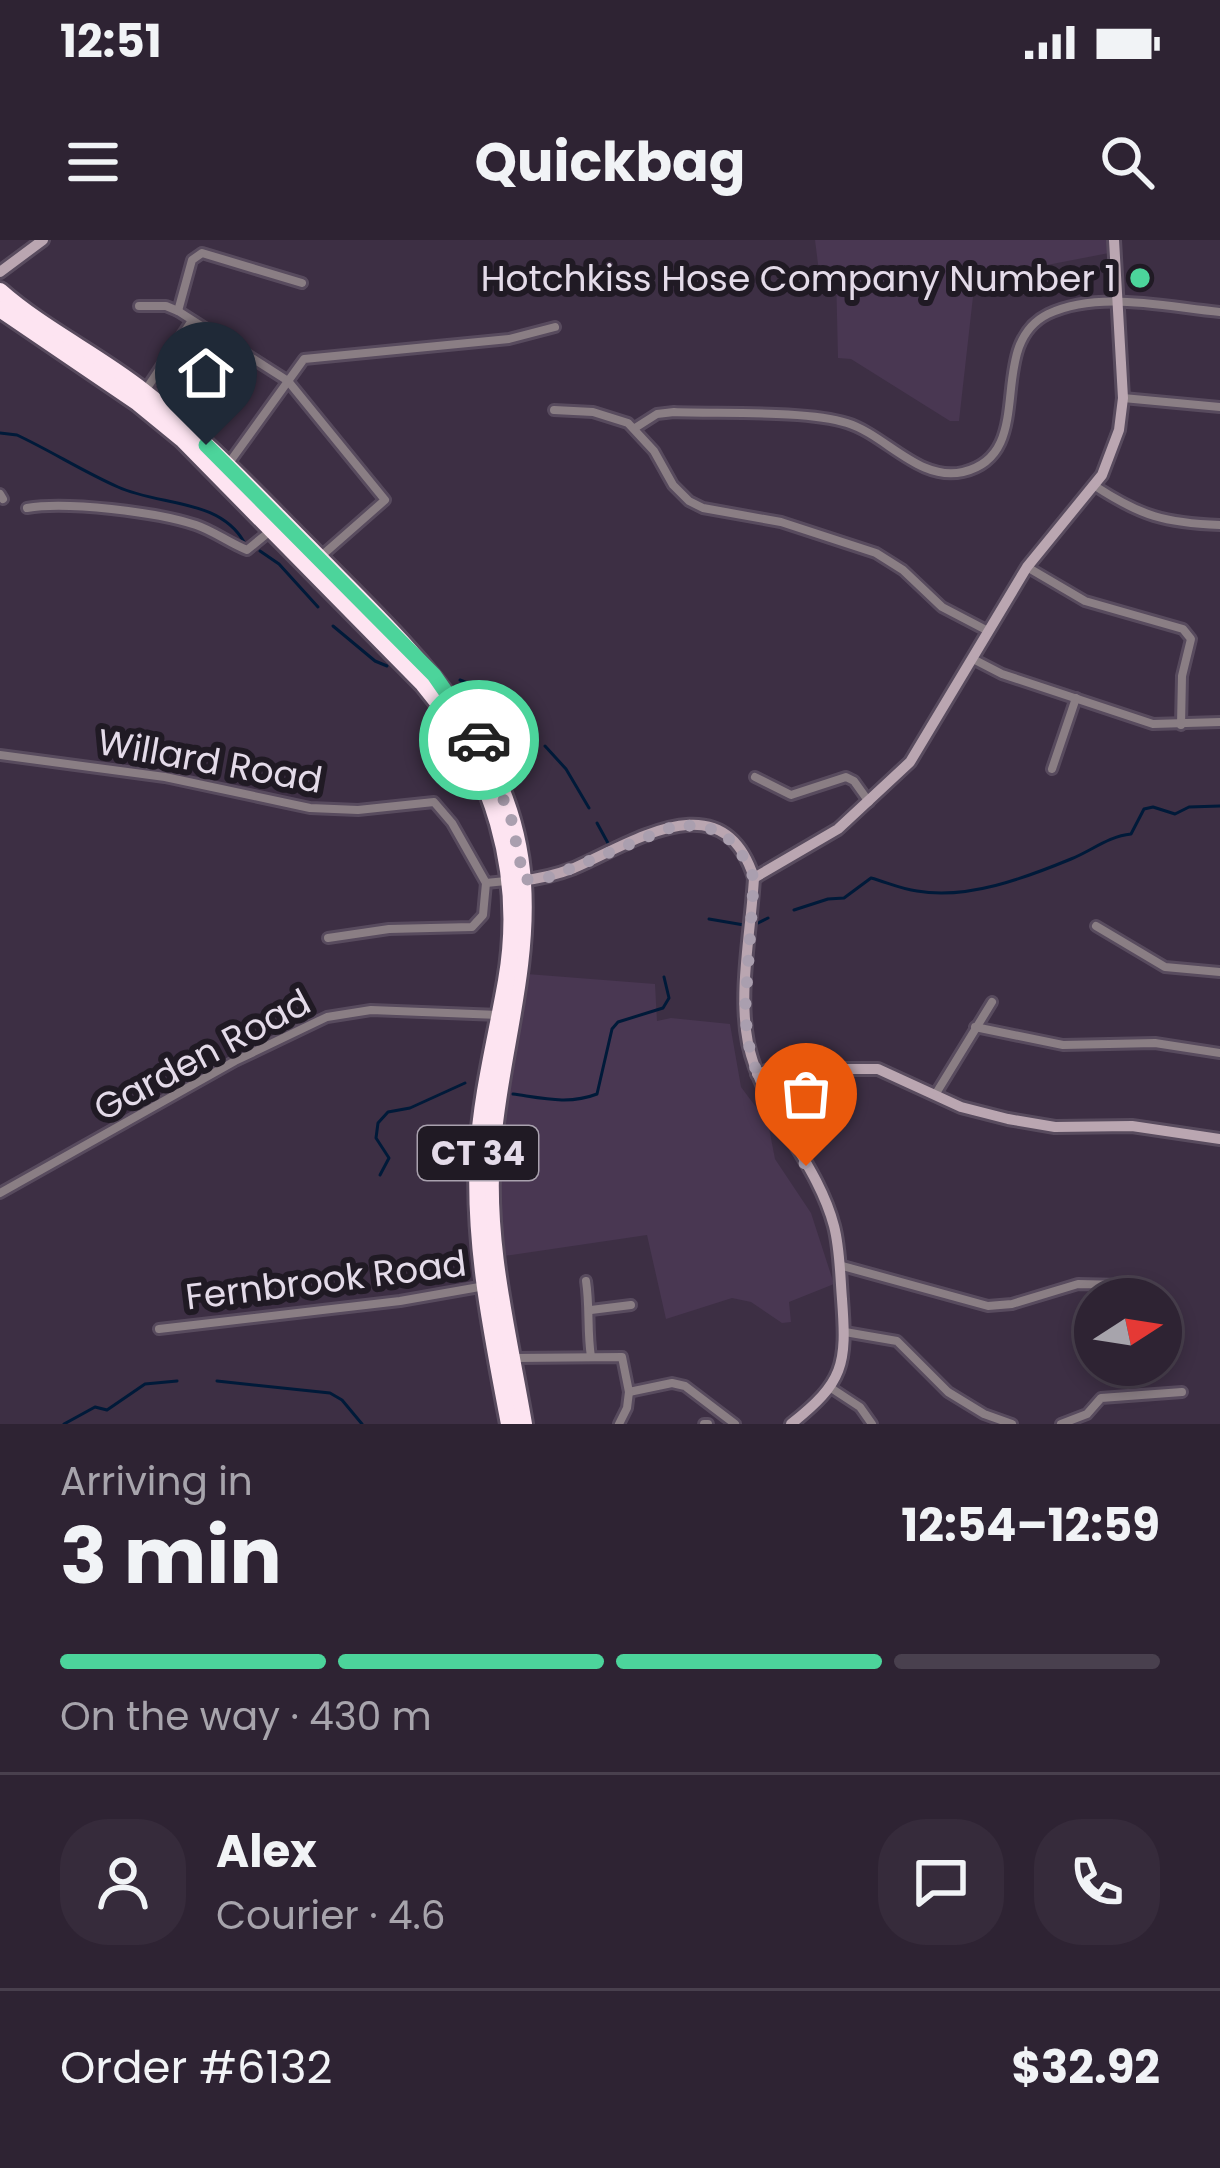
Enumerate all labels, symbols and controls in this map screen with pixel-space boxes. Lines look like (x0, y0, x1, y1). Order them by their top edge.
text: 12:51 (60, 10, 162, 73)
text: Quickbag (475, 124, 745, 200)
icon: menu (60, 129, 126, 195)
icon: search (1094, 129, 1160, 195)
place label: Hotchkiss Hose Company Number 1 (481, 253, 1116, 304)
marker: Hotchkiss Hose Company Number 1 (1127, 265, 1153, 291)
pin (155, 322, 257, 445)
icon: home (173, 340, 239, 406)
courier (419, 680, 539, 800)
icon: car (446, 707, 512, 773)
street label: Willard Road (94, 716, 326, 806)
street label: Garden Road (85, 976, 319, 1134)
pin (755, 1043, 857, 1166)
icon: bag (773, 1061, 839, 1127)
road number: CT 34 (418, 1126, 538, 1180)
street label: Fernbrook Road (183, 1237, 469, 1323)
north arrow (1074, 1278, 1182, 1386)
map controls (1074, 1278, 1182, 1386)
text: Arriving in (60, 1454, 253, 1509)
text: 12:54–12:59 (901, 1494, 1160, 1557)
text: 3 min (60, 1501, 282, 1610)
text: On the way · 430 m (60, 1689, 432, 1744)
button: person (60, 1819, 186, 1945)
button: chat (878, 1819, 1004, 1945)
button: phone (1034, 1819, 1160, 1945)
text: Alex (216, 1820, 317, 1883)
text: Courier · 4.6 (216, 1888, 445, 1943)
text: Order #6132 (60, 2036, 332, 2099)
text: $32.92 (1011, 2036, 1160, 2099)

